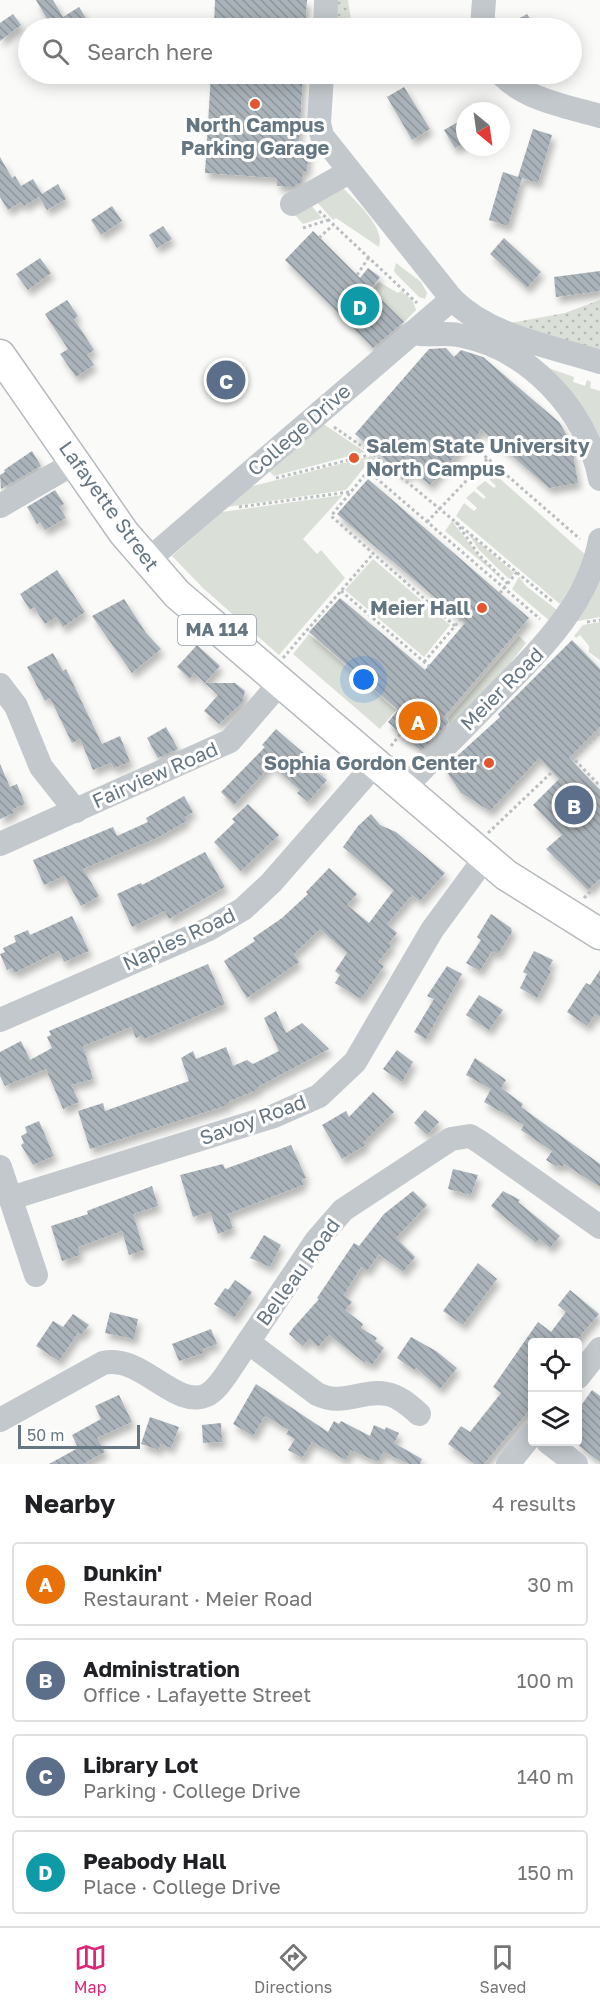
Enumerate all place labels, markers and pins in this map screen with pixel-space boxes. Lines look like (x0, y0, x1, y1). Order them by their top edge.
marker: North Campus Parking Garage (248, 97, 262, 111)
place label: North Campus Parking Garage (181, 112, 329, 159)
pin: D (340, 284, 380, 328)
pin: C (206, 358, 246, 403)
place label: Salem State University North Campus (366, 433, 590, 480)
marker: Salem State University North Campus (347, 451, 361, 465)
place label: Meier Hall (370, 595, 470, 619)
marker: Meier Hall (475, 601, 489, 615)
pin: A (398, 698, 438, 744)
place label: Sophia Gordon Center (264, 750, 477, 774)
marker: Sophia Gordon Center (482, 756, 496, 770)
pin: B (554, 782, 594, 828)

